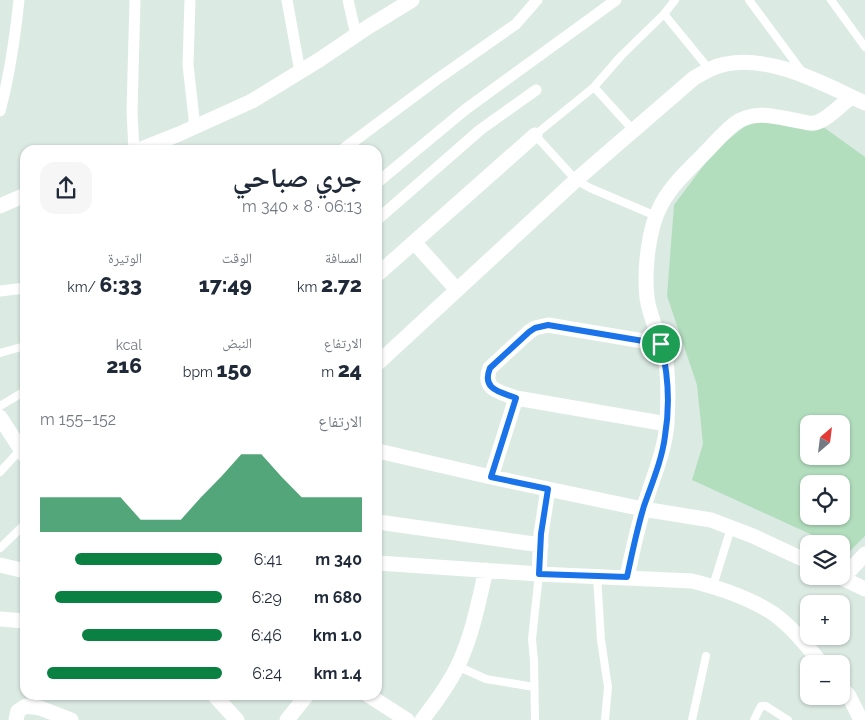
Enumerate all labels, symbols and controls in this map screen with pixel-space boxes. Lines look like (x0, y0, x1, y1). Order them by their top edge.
text: جري صباحي (232, 161, 362, 194)
button: share (40, 162, 92, 214)
text: 06:13 · 8 × 340 m (242, 197, 362, 216)
text: الوتيرة (108, 250, 142, 266)
text: الوقت (222, 250, 252, 266)
text: المسافة (325, 250, 362, 266)
text: 6:33 (100, 272, 142, 297)
text: 17:49 (199, 272, 252, 297)
text: 2.72 (321, 272, 362, 297)
text: /km (67, 279, 100, 295)
text: km (297, 279, 321, 295)
pin (640, 323, 682, 365)
icon: arrive (647, 330, 675, 358)
text: النبض (222, 335, 252, 351)
text: الارتفاع (324, 335, 362, 351)
text: kcal (116, 337, 142, 353)
text: 216 (106, 353, 142, 378)
text: 150 (217, 357, 252, 382)
text: 24 (338, 357, 362, 382)
text: bpm (183, 364, 217, 380)
text: m (321, 364, 338, 380)
text: 152–155 m (40, 410, 116, 429)
text: الارتفاع (318, 412, 362, 431)
north arrow (800, 415, 850, 465)
map controls (800, 415, 850, 705)
button: locate (800, 475, 850, 525)
button: layers (800, 535, 850, 585)
text: 6:41 (254, 550, 282, 569)
text: 340 m (315, 550, 362, 569)
text: 6:29 (252, 588, 282, 607)
text: 680 m (314, 588, 362, 607)
button: + (800, 595, 850, 645)
text: 6:46 (251, 626, 282, 645)
text: 1.0 km (313, 626, 362, 645)
button: − (800, 655, 850, 705)
text: 6:24 (252, 664, 282, 683)
text: 1.4 km (314, 664, 362, 683)

